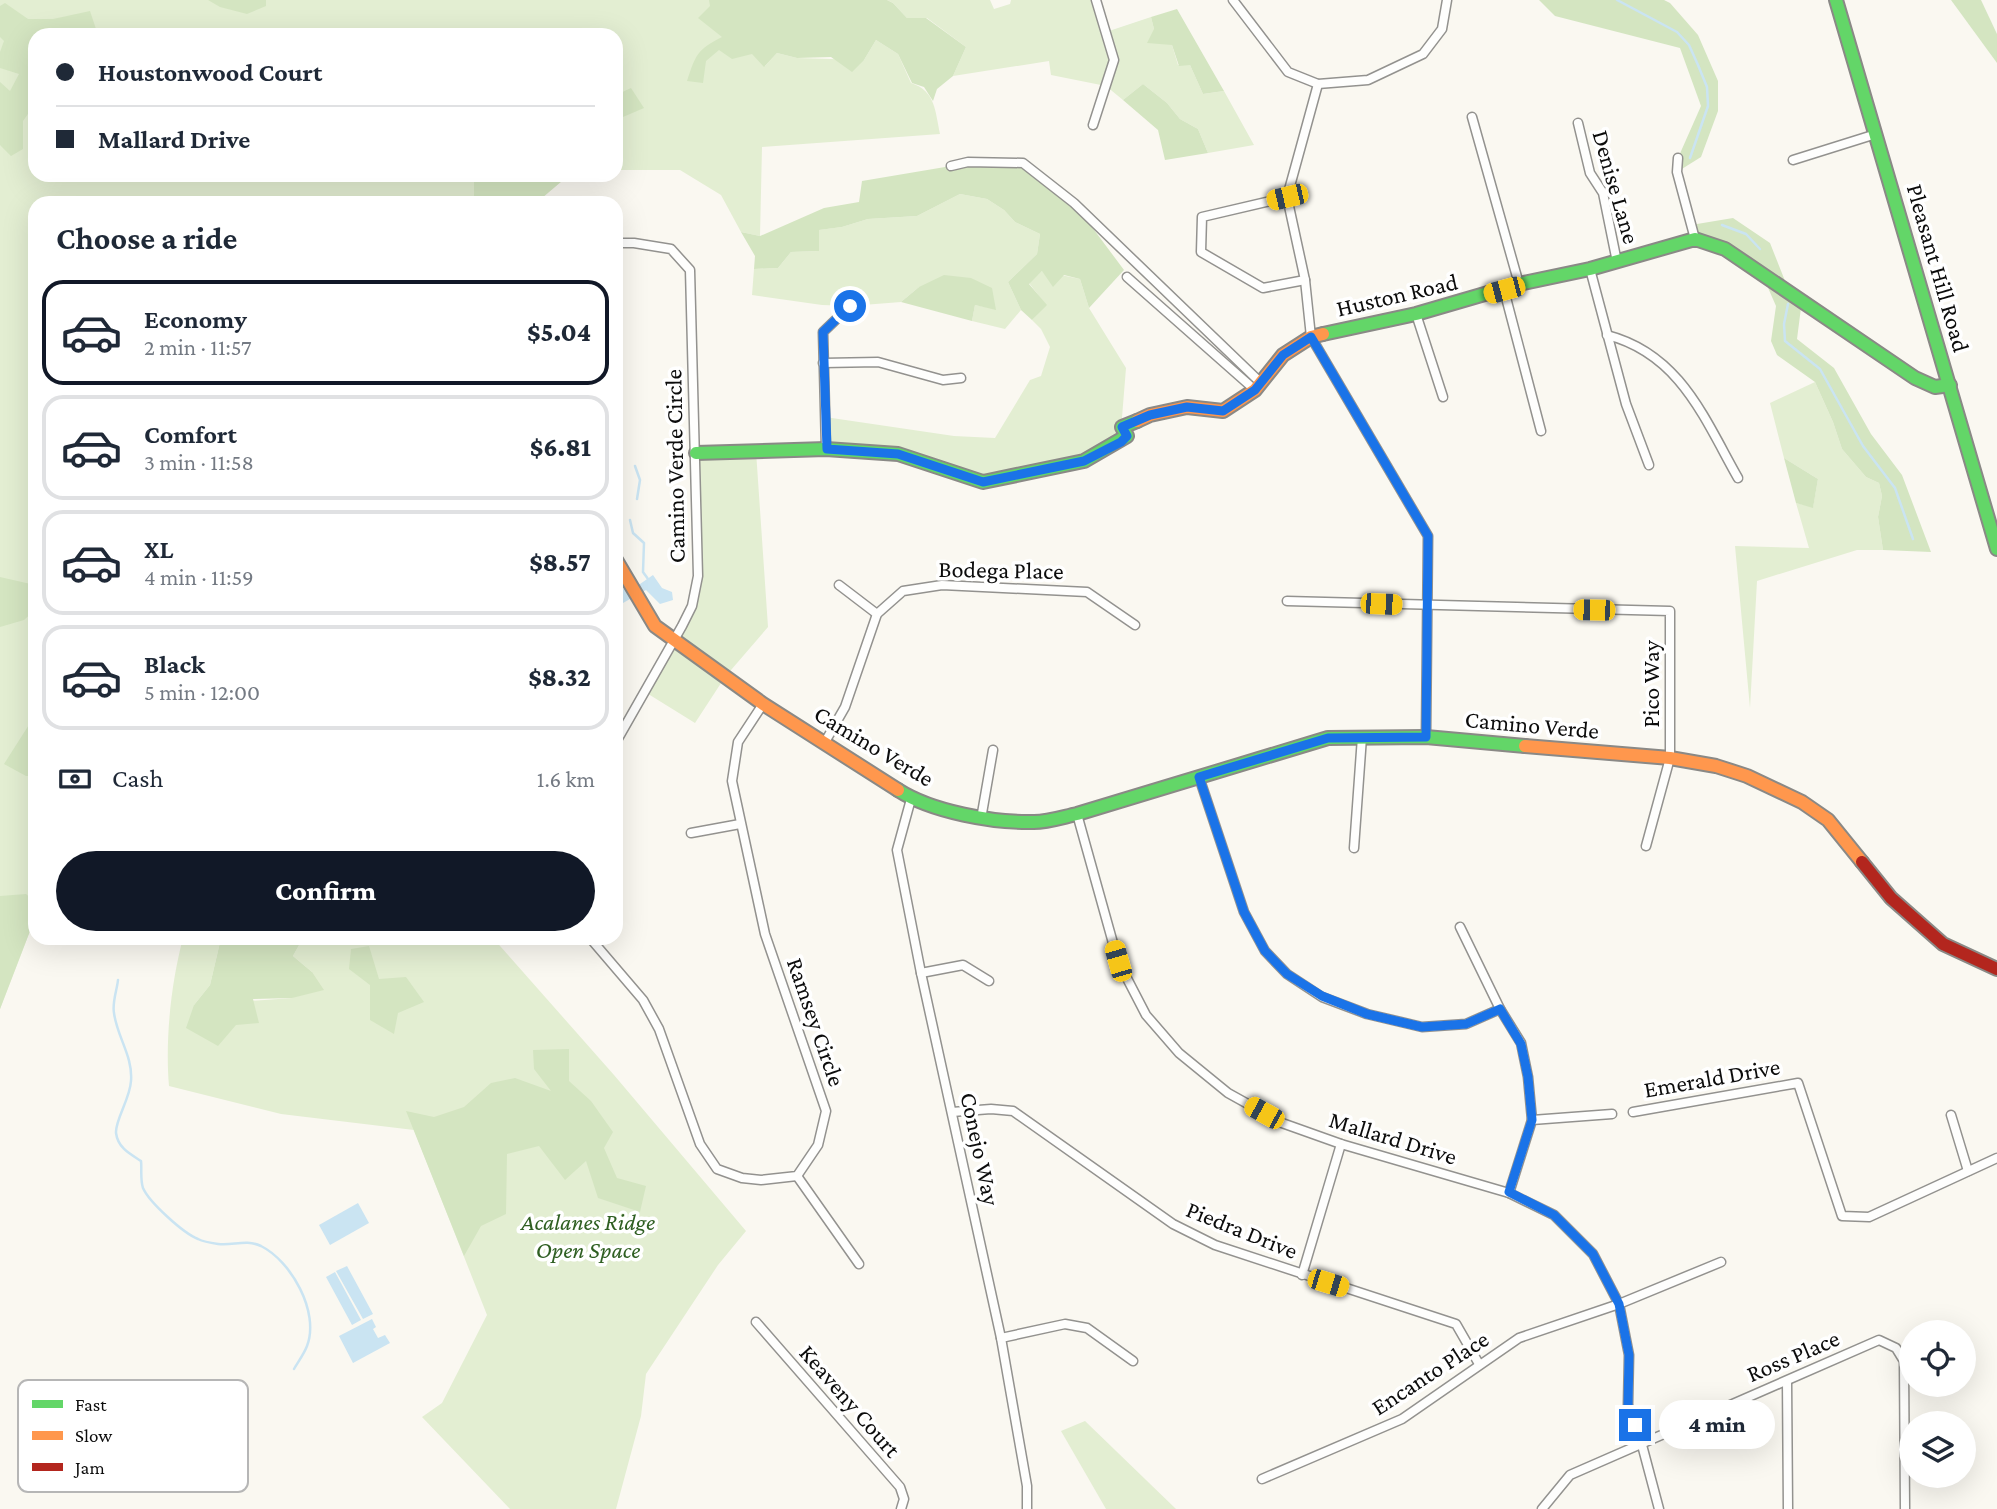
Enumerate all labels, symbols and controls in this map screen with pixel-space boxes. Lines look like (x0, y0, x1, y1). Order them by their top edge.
text: Houstonwood Court (98, 58, 322, 87)
text: Mallard Drive (98, 125, 250, 154)
street label: Denise Lane (1587, 127, 1646, 247)
street label: Pleasant Hill Road (1902, 181, 1975, 355)
car (1265, 182, 1310, 212)
text: Choose a ride (56, 220, 237, 256)
street label: Huston Road (1334, 267, 1461, 322)
car (1481, 274, 1528, 306)
route start (834, 290, 866, 322)
icon: car (60, 301, 123, 364)
text: Economy (144, 305, 247, 334)
text: $5.04 (527, 318, 591, 347)
text: 2 min · 11:57 (144, 334, 252, 360)
street label: Camino Verde Circle (659, 369, 690, 563)
icon: car (60, 416, 123, 479)
text: Comfort (144, 420, 237, 449)
text: $6.81 (530, 433, 591, 462)
text: 3 min · 11:58 (144, 449, 254, 475)
icon: car (60, 531, 123, 594)
text: XL (144, 535, 173, 564)
text: $8.57 (529, 548, 591, 577)
street label: Bodega Place (938, 555, 1064, 584)
text: 4 min · 11:59 (144, 564, 254, 590)
car (1360, 593, 1403, 615)
car (1573, 599, 1616, 621)
street label: Pico Way (1637, 639, 1664, 728)
icon: car (60, 646, 123, 709)
text: Black (144, 650, 205, 679)
text: $8.32 (528, 663, 591, 692)
text: 5 min · 12:00 (144, 679, 260, 705)
street label: Camino Verde (810, 699, 939, 792)
street label: Camino Verde (1464, 705, 1600, 744)
icon: cash (56, 760, 94, 798)
text: Cash (112, 764, 163, 793)
text: 1.6 km (537, 766, 595, 792)
button: Confirm (56, 851, 595, 931)
car (1103, 938, 1134, 984)
street label: Ramsey Circle (782, 954, 851, 1090)
street label: Emerald Drive (1642, 1052, 1782, 1103)
street label: Conejo Way (955, 1090, 1006, 1209)
car (1241, 1094, 1288, 1132)
street label: Mallard Drive (1326, 1105, 1460, 1170)
street label: Piedra Drive (1183, 1195, 1302, 1264)
park label: Acalanes Ridge Open Space (520, 1208, 655, 1263)
car (1305, 1267, 1352, 1299)
map controls (1899, 1320, 1976, 1488)
button: locate (1899, 1320, 1976, 1397)
street label: Ross Place (1742, 1324, 1843, 1387)
street label: Encanto Place (1366, 1325, 1493, 1420)
street label: Keaveny Court (794, 1339, 907, 1463)
legend (18, 1380, 248, 1492)
text: Fast (75, 1394, 107, 1415)
callout: 4 min (1660, 1400, 1775, 1450)
route end (1619, 1409, 1651, 1441)
text: 4 min (1688, 1411, 1746, 1437)
button: layers (1899, 1411, 1976, 1488)
text: Slow (75, 1425, 112, 1446)
text: Jam (73, 1457, 105, 1478)

